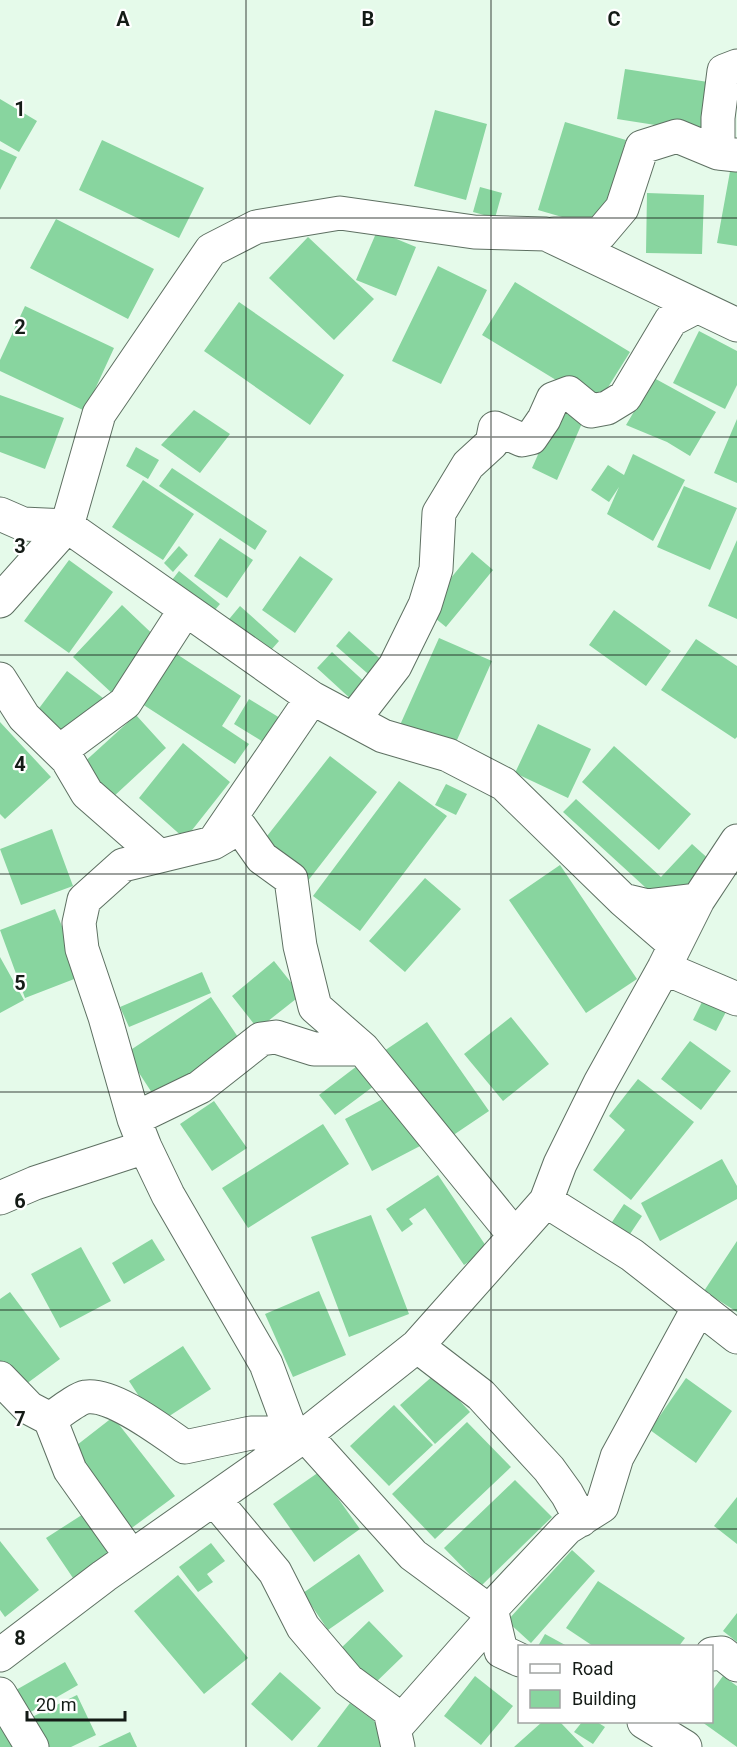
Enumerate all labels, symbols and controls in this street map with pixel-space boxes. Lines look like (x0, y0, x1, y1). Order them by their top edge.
text: A (116, 7, 130, 31)
text: B (362, 7, 374, 31)
text: C (607, 7, 621, 31)
text: 1 (14, 97, 26, 121)
text: 2 (14, 315, 26, 339)
text: 3 (14, 534, 26, 558)
text: 4 (14, 752, 26, 776)
text: 5 (14, 971, 26, 995)
text: 6 (14, 1189, 26, 1213)
text: 7 (14, 1407, 26, 1431)
text: 8 (14, 1626, 26, 1650)
legend (518, 1645, 713, 1723)
text: Road (572, 1658, 613, 1679)
scale bar (27, 1684, 124, 1722)
text: Building (572, 1688, 636, 1709)
text: 20 m (36, 1694, 76, 1715)

